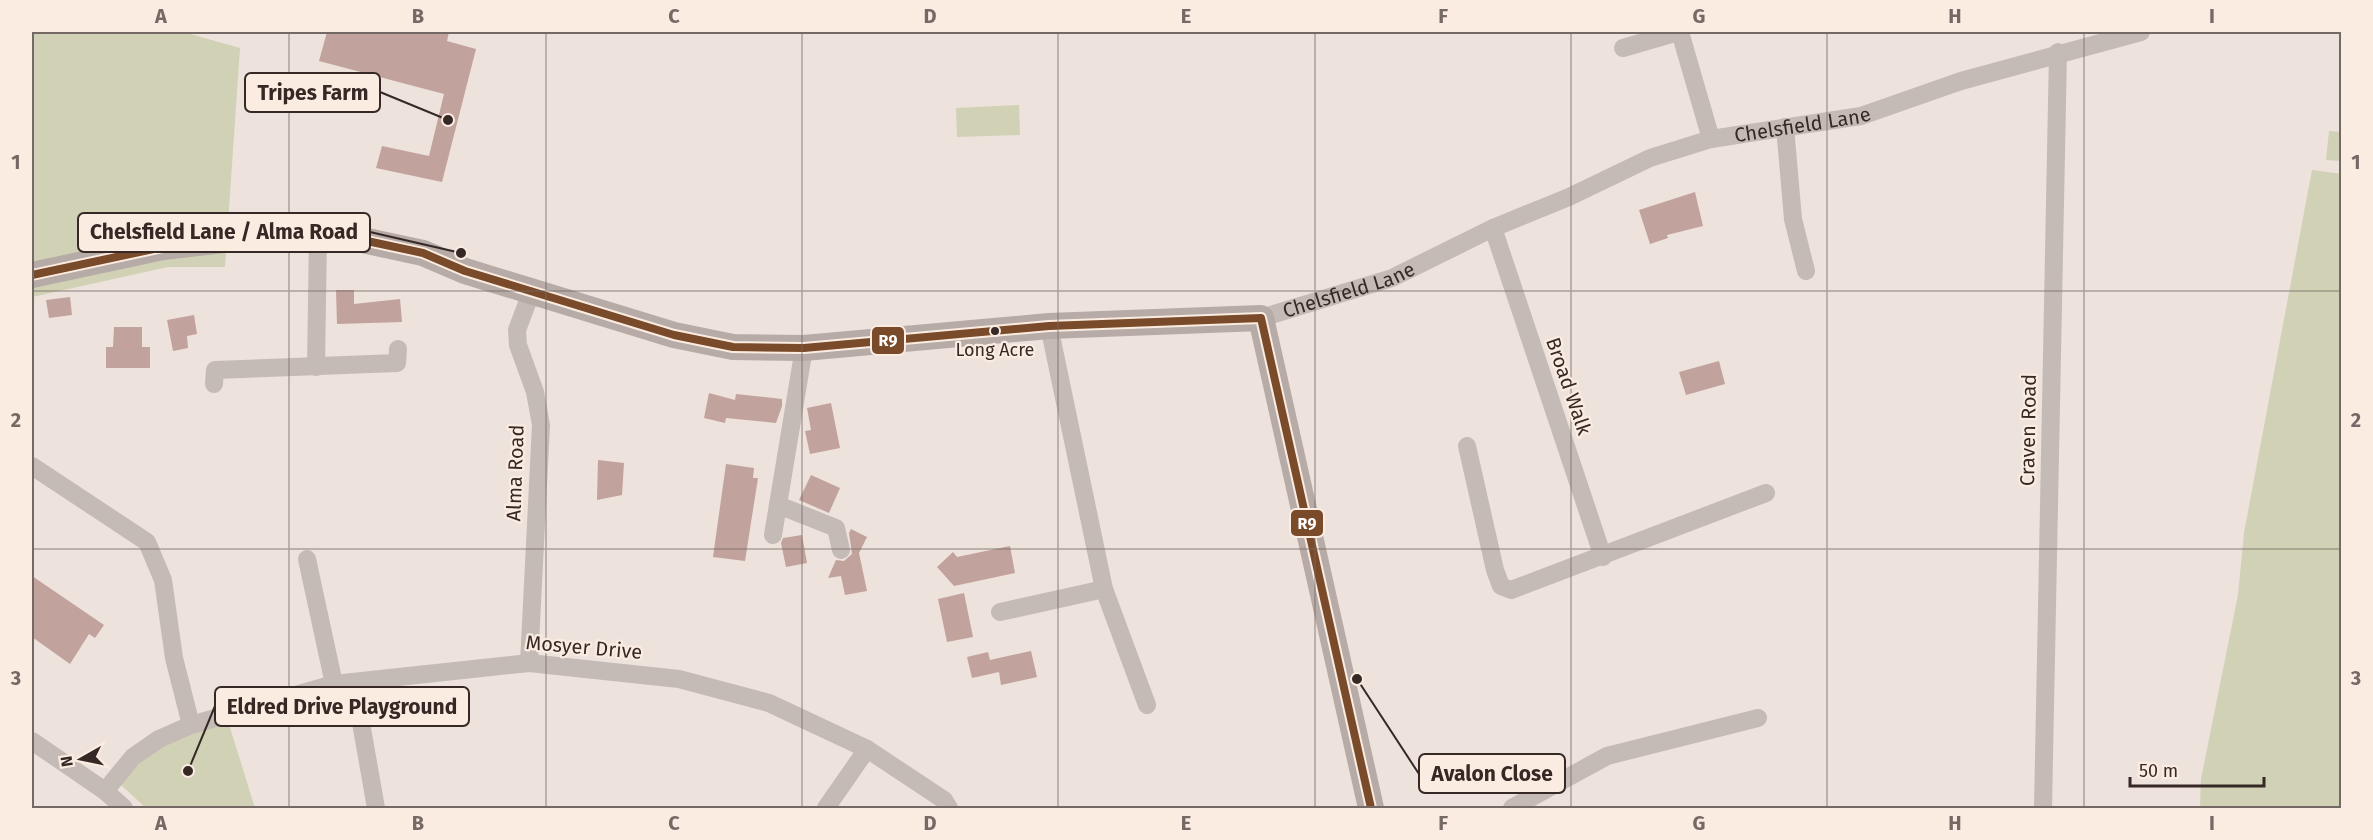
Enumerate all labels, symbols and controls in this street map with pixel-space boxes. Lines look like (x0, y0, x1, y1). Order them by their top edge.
text: A (154, 4, 168, 28)
text: B (412, 4, 424, 28)
text: C (668, 4, 680, 28)
text: D (923, 4, 937, 28)
text: E (1181, 4, 1191, 28)
text: F (1438, 4, 1448, 28)
text: G (1693, 4, 1705, 28)
text: H (1948, 4, 1962, 28)
text: I (2209, 4, 2215, 28)
callout: Tripes Farm (245, 73, 380, 112)
text: Tripes Farm (258, 80, 368, 106)
street label: Chelsfield Lane (1733, 102, 1874, 147)
text: 1 (11, 150, 21, 174)
text: 1 (2351, 150, 2361, 174)
callout: Chelsfield Lane / Alma Road (78, 213, 370, 252)
text: Chelsfield Lane / Alma Road (90, 219, 358, 245)
street label: Chelsfield Lane (1280, 257, 1419, 323)
marker: Long Acre (989, 325, 1001, 337)
line badge: R9 (871, 326, 905, 355)
text: R9 (879, 331, 897, 350)
street label: Broad Walk (1541, 334, 1597, 439)
place label: Long Acre (956, 339, 1034, 361)
street label: Craven Road (2015, 374, 2041, 486)
text: 2 (11, 408, 21, 432)
text: 2 (2351, 408, 2361, 432)
street label: Alma Road (501, 424, 529, 522)
line badge: R9 (1290, 509, 1324, 537)
text: R9 (1298, 514, 1316, 533)
street label: Mosyer Drive (525, 630, 643, 664)
text: 3 (10, 666, 21, 690)
text: 3 (2350, 666, 2361, 690)
callout: Eldred Drive Playground (215, 687, 469, 726)
text: Eldred Drive Playground (227, 694, 457, 720)
north arrow (51, 729, 111, 789)
scale bar (2130, 750, 2264, 788)
callout: Avalon Close (1419, 754, 1565, 793)
text: N (56, 755, 77, 768)
text: 50 m (2139, 760, 2178, 782)
text: Avalon Close (1430, 761, 1553, 787)
text: A (154, 811, 168, 835)
text: B (412, 811, 424, 835)
text: C (668, 811, 680, 835)
text: D (923, 811, 937, 835)
text: E (1181, 811, 1191, 835)
text: F (1438, 811, 1448, 835)
text: G (1693, 811, 1705, 835)
text: H (1948, 811, 1962, 835)
text: I (2209, 811, 2215, 835)

